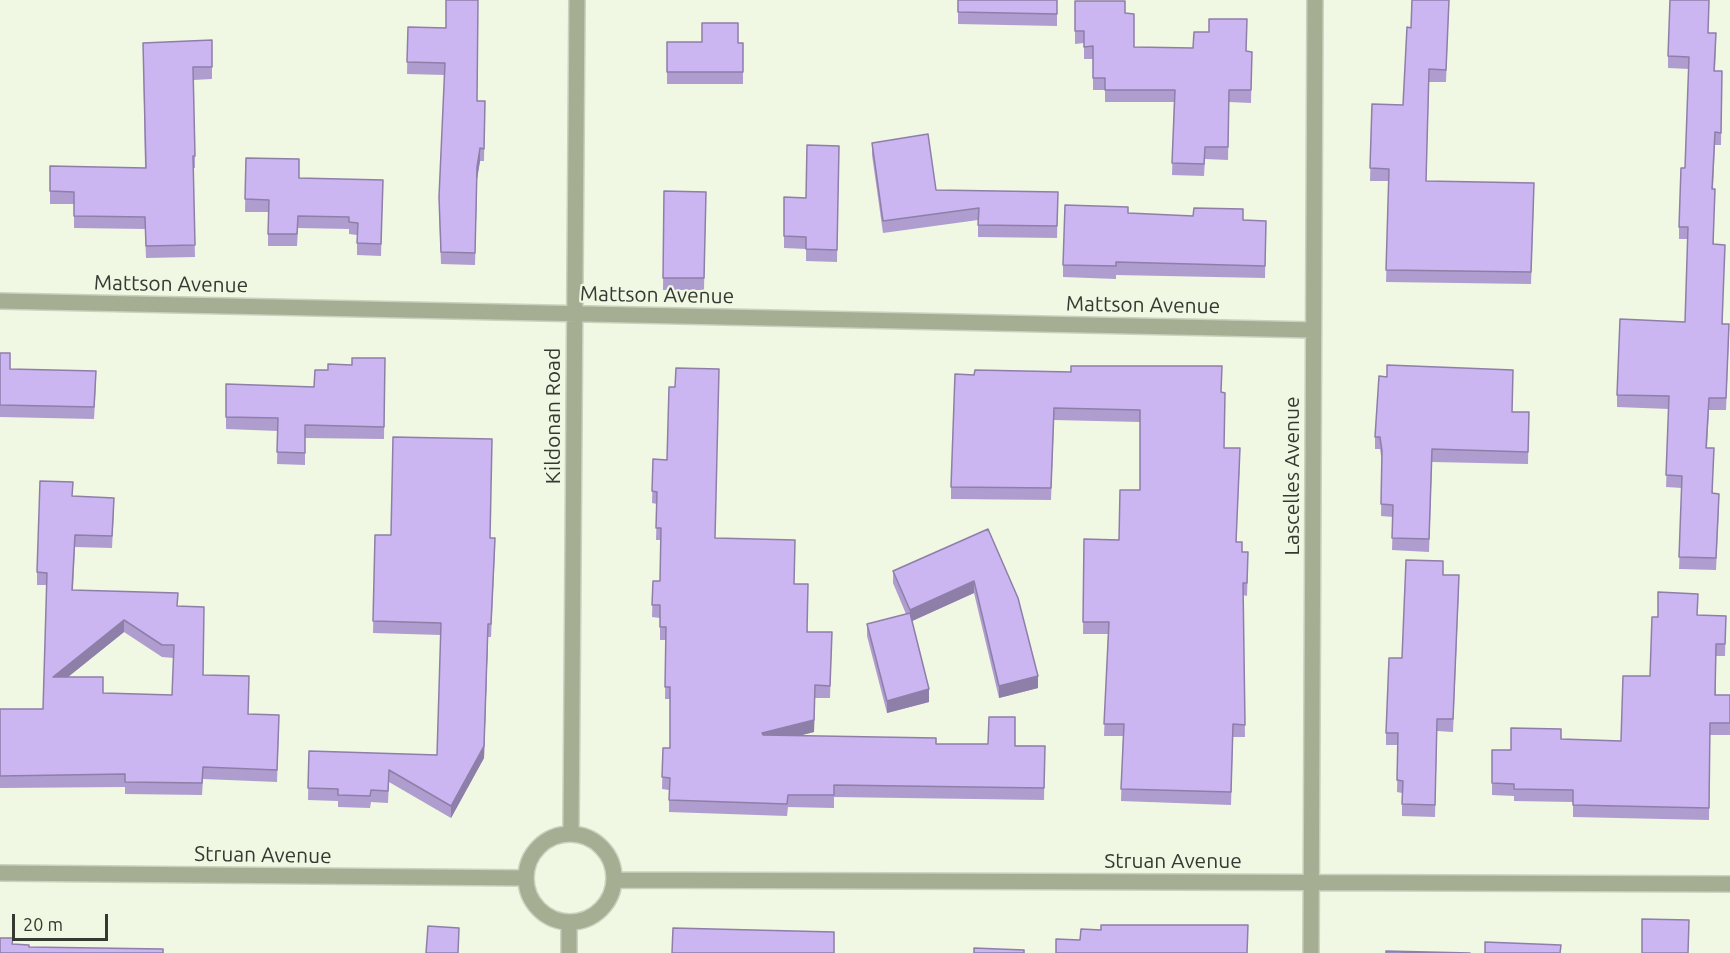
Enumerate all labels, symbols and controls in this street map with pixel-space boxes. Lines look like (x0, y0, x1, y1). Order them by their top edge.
street label: Mattson Avenue (94, 270, 248, 298)
street label: Mattson Avenue (580, 281, 734, 309)
street label: Mattson Avenue (1066, 291, 1220, 319)
street label: Kildonan Road (540, 348, 566, 484)
street label: Lascelles Avenue (1279, 396, 1305, 556)
street label: Struan Avenue (194, 841, 332, 869)
street label: Struan Avenue (1104, 848, 1242, 874)
scale bar (15, 902, 111, 940)
text: 20 m (23, 914, 63, 934)

